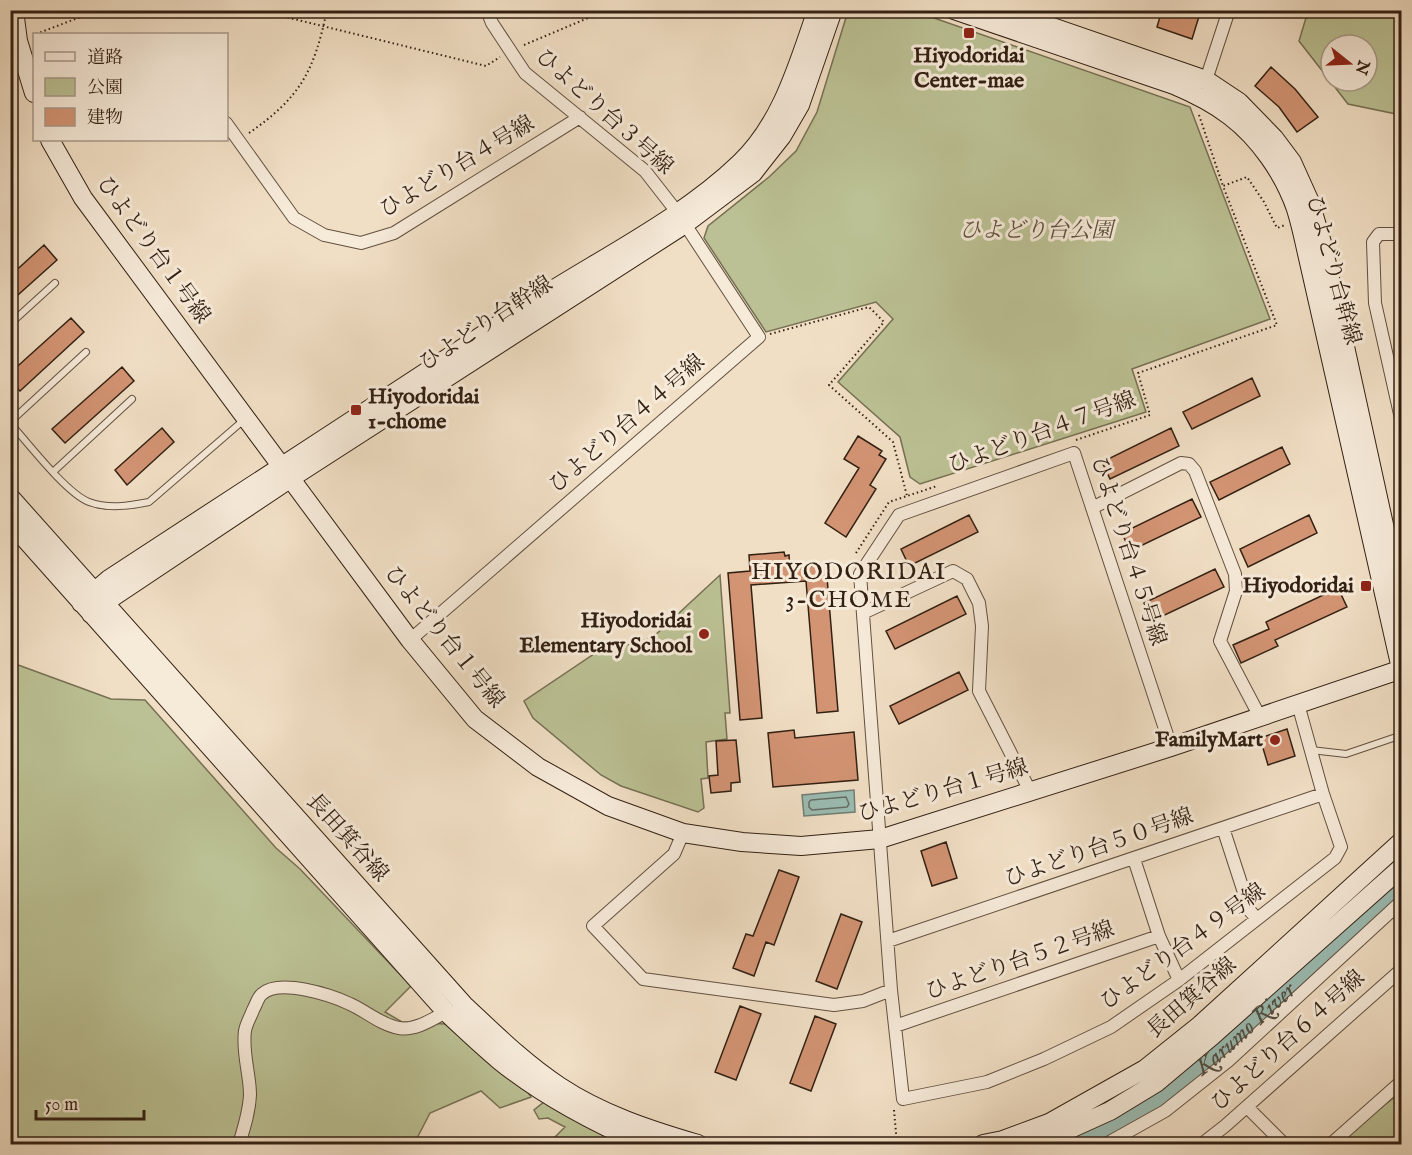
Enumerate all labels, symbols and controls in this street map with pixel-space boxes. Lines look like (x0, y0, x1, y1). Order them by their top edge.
marker: Hiyodoridai Center-mae (962, 26, 976, 40)
legend (33, 33, 228, 141)
north arrow (1319, 33, 1379, 93)
place label: Hiyodoridai Center-mae (913, 42, 1025, 95)
street label: ひよどり台３号線 (529, 43, 679, 181)
text: 道路 (87, 47, 123, 70)
text: N (1350, 56, 1373, 77)
text: 公園 (87, 77, 123, 100)
text: 建物 (87, 107, 123, 130)
street label: ひよどり台４号線 (374, 110, 540, 224)
street label: ひよどり台１号線 (90, 171, 216, 329)
street label: ひよどり台幹線 (1300, 192, 1366, 348)
park label: ひよどり台公園 (959, 217, 1116, 245)
street label: ひよどり台幹線 (414, 270, 558, 378)
street label: ひよどり台４４号線 (543, 348, 711, 500)
place label: Hiyodoridai 1-chome (368, 383, 480, 436)
street label: ひよどり台４７号線 (944, 386, 1140, 480)
marker: Hiyodoridai 1-chome (349, 403, 363, 417)
street label: ひよどり台４５号線 (1084, 453, 1172, 649)
district label: HIYODORIDAI 3-CHOME (751, 557, 947, 616)
street label: ひよどり台１号線 (378, 560, 510, 714)
place label: Hiyodoridai (1243, 572, 1354, 600)
marker: Hiyodoridai (1359, 579, 1373, 593)
place label: Hiyodoridai Elementary School (519, 607, 693, 660)
marker: Hiyodoridai Elementary School (697, 627, 711, 641)
place label: FamilyMart (1155, 726, 1263, 754)
marker: FamilyMart (1268, 733, 1282, 747)
street label: ひよどり台１号線 (855, 753, 1031, 829)
street label: 長田箕谷線 (300, 788, 394, 888)
street label: ひよどり台５０号線 (1001, 803, 1197, 893)
street label: ひよどり台４９号線 (1095, 877, 1271, 1017)
street label: ひよどり台５２号線 (922, 916, 1118, 1006)
street label: 長田箕谷線 (1141, 951, 1243, 1045)
street label: ひよどり台６４号線 (1205, 964, 1371, 1118)
water label: Karumo River (1188, 974, 1304, 1083)
scale bar (36, 1083, 144, 1121)
text: 50 m (45, 1094, 78, 1117)

